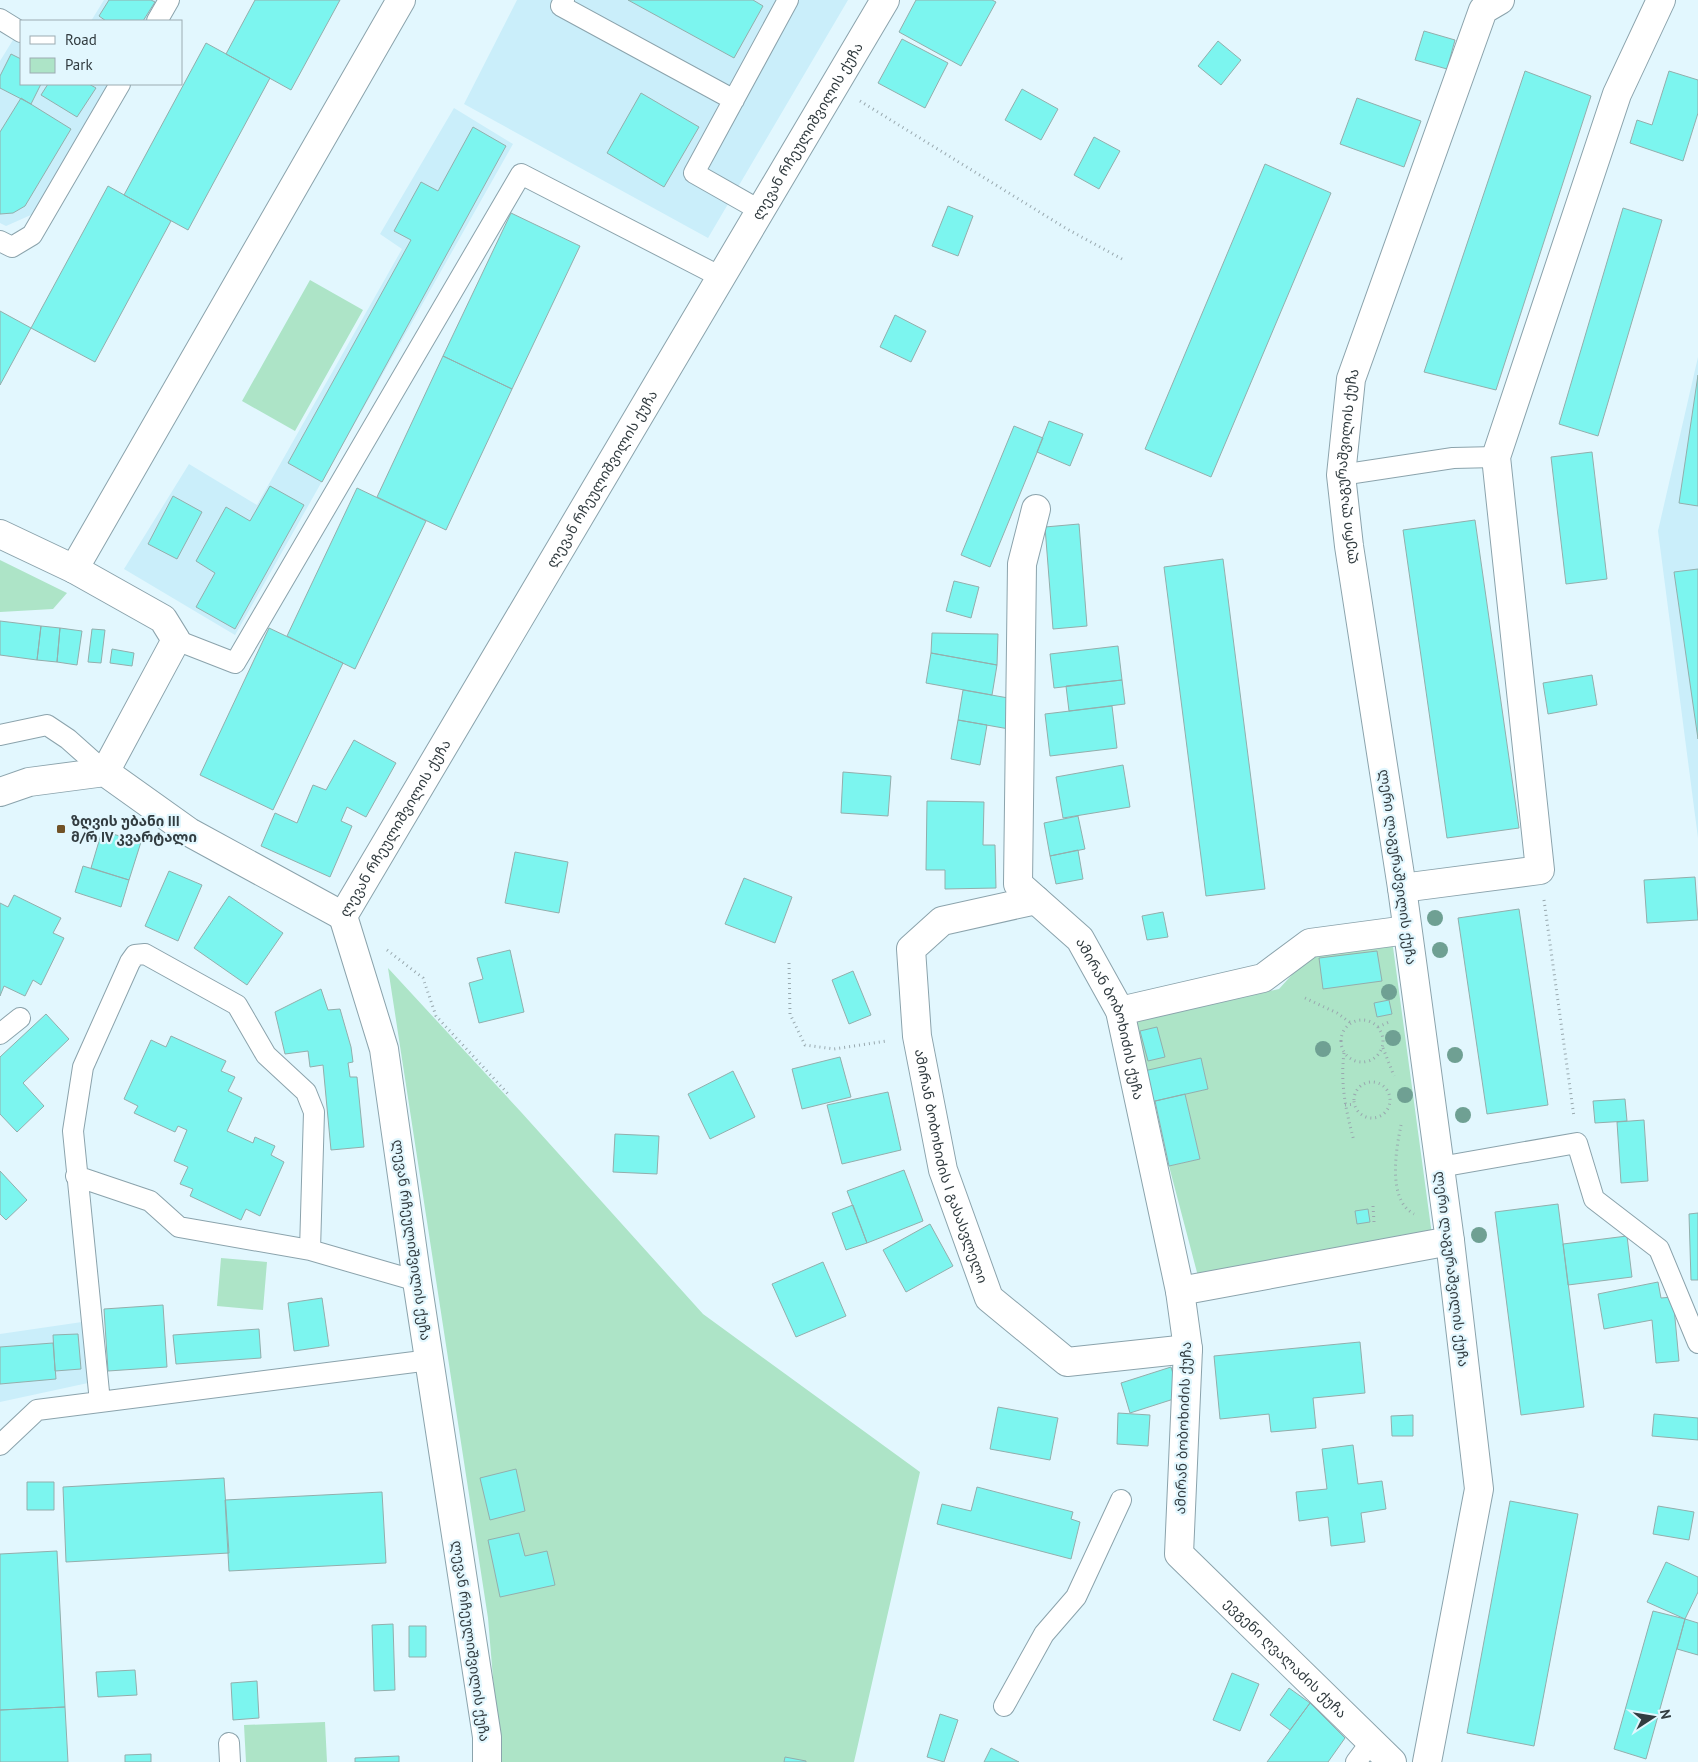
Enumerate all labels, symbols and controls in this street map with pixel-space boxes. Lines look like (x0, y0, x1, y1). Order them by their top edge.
legend (20, 20, 182, 85)
text: Road (65, 30, 97, 49)
street label: ლევან რჩეულიშვილის ქუჩა (748, 39, 867, 223)
text: Park (65, 55, 93, 74)
street label: ლერი ლაგურაშვილის ქუჩა (1332, 366, 1363, 566)
street label: ლევან რჩეულიშვილის ქუჩა (542, 387, 661, 571)
street label: ლევან რჩეულიშვილის ქუჩა (336, 736, 455, 920)
street label: ლერი ლაგურაშვილის ქუჩა (1375, 768, 1421, 966)
place label: ზღვის უბანი III მ/რ IV კვარტალი (71, 812, 197, 846)
marker: ზღვის უბანი III მ/რ IV კვარტალი (55, 823, 67, 835)
street label: ამირან ბობოხიძის ქუჩა (1072, 935, 1148, 1101)
street label: ამირან ბობოხიძის I გასასვლელი (911, 1047, 992, 1286)
street label: ლევან რჩეულიშვილის ქუჩა (389, 1138, 435, 1342)
street label: ლერი ლაგურაშვილის ქუჩა (1431, 1170, 1473, 1368)
street label: ამირან ბობოხიძის ქუჩა (1171, 1341, 1195, 1515)
street label: ლევან რჩეულიშვილის ქუჩა (448, 1539, 494, 1743)
street label: ევგენი ღვალაძის ქუჩა (1220, 1594, 1351, 1722)
north arrow (1628, 1692, 1678, 1742)
text: N (1656, 1708, 1675, 1721)

